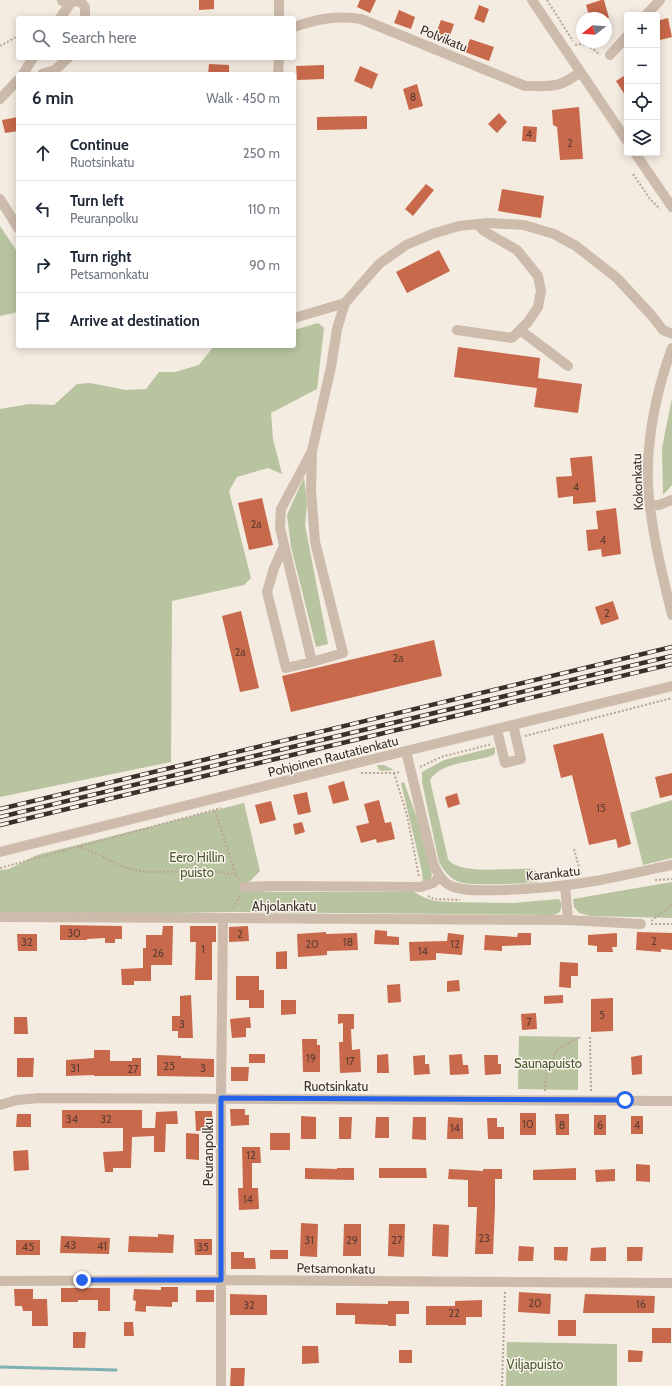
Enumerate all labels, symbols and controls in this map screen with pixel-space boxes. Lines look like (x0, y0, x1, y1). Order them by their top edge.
north arrow (576, 12, 612, 48)
map controls (624, 12, 660, 156)
button: + (624, 12, 660, 48)
search box (16, 16, 296, 60)
street label: Polvikatu (418, 21, 470, 55)
icon: search (30, 27, 52, 49)
text: Search here (62, 29, 137, 47)
button: − (624, 48, 660, 84)
button: locate (624, 84, 660, 120)
text: 6 min (32, 88, 74, 108)
text: Walk · 450 m (206, 90, 280, 106)
house number: 8 (410, 90, 416, 104)
button: layers (624, 120, 660, 156)
house number: 4 (526, 127, 533, 141)
text: Continue (70, 136, 129, 154)
house number: 2 (567, 136, 573, 150)
icon: ahead (32, 142, 54, 164)
text: 250 m (243, 145, 280, 161)
text: Ruotsinkatu (70, 154, 134, 170)
text: Turn left (70, 192, 124, 210)
icon: left (32, 198, 54, 220)
text: 110 m (248, 201, 280, 217)
text: Peuranpolku (70, 210, 138, 226)
text: Turn right (70, 248, 131, 266)
icon: right (32, 254, 54, 276)
text: 90 m (249, 257, 280, 273)
text: Petsamonkatu (70, 266, 149, 282)
icon: arrive (32, 310, 54, 332)
text: Arrive at destination (70, 312, 200, 330)
street label: Kokonkatu (628, 453, 646, 511)
house number: 4 (573, 480, 580, 494)
house number: 2a (250, 517, 262, 531)
house number: 4 (600, 533, 607, 547)
house number: 2 (604, 606, 610, 620)
house number: 2a (234, 645, 246, 659)
house number: 2a (392, 651, 404, 665)
street label: Pohjoinen Rautatienkatu (266, 732, 400, 781)
house number: 15 (596, 801, 606, 815)
park label: Eero Hillin puisto (169, 849, 225, 880)
street label: Karankatu (525, 862, 581, 884)
street label: Ahjolankatu (252, 898, 316, 915)
house number: 30 (67, 926, 81, 940)
house number: 2 (237, 927, 243, 941)
house number: 2 (651, 934, 657, 948)
house number: 32 (21, 935, 33, 949)
house number: 18 (343, 935, 353, 949)
house number: 20 (305, 937, 319, 951)
house number: 12 (450, 937, 460, 951)
house number: 1 (201, 942, 205, 956)
house number: 14 (418, 944, 429, 958)
house number: 26 (152, 946, 164, 960)
house number: 5 (599, 1008, 605, 1022)
house number: 7 (526, 1015, 532, 1029)
house number: 3 (179, 1017, 185, 1031)
house number: 19 (306, 1051, 316, 1065)
house number: 17 (345, 1054, 355, 1068)
park label: Saunapuisto (514, 1055, 582, 1071)
house number: 25 (163, 1059, 175, 1073)
house number: 31 (70, 1061, 80, 1075)
house number: 3 (200, 1061, 206, 1075)
house number: 27 (127, 1062, 139, 1076)
street label: Ruotsinkatu (304, 1078, 368, 1094)
route start (616, 1091, 634, 1109)
house number: 34 (66, 1112, 79, 1126)
house number: 32 (100, 1112, 112, 1126)
house number: 10 (522, 1117, 534, 1131)
street label: Peuranpolku (200, 1118, 216, 1186)
house number: 8 (559, 1118, 565, 1132)
house number: 6 (597, 1118, 603, 1132)
house number: 4 (634, 1118, 641, 1132)
house number: 14 (450, 1121, 461, 1135)
house number: 12 (246, 1148, 256, 1162)
house number: 14 (243, 1192, 254, 1206)
house number: 23 (478, 1231, 490, 1245)
house number: 31 (304, 1233, 314, 1247)
house number: 29 (346, 1233, 358, 1247)
house number: 27 (391, 1233, 403, 1247)
house number: 43 (64, 1238, 76, 1252)
house number: 41 (97, 1239, 107, 1253)
house number: 45 (22, 1240, 34, 1254)
house number: 35 (197, 1240, 209, 1254)
street label: Petsamonkatu (296, 1259, 376, 1277)
route end (73, 1271, 91, 1289)
house number: 20 (528, 1296, 542, 1310)
house number: 16 (636, 1297, 646, 1311)
house number: 32 (243, 1298, 255, 1312)
house number: 22 (448, 1306, 460, 1320)
park label: Viljapuisto (507, 1356, 564, 1373)

